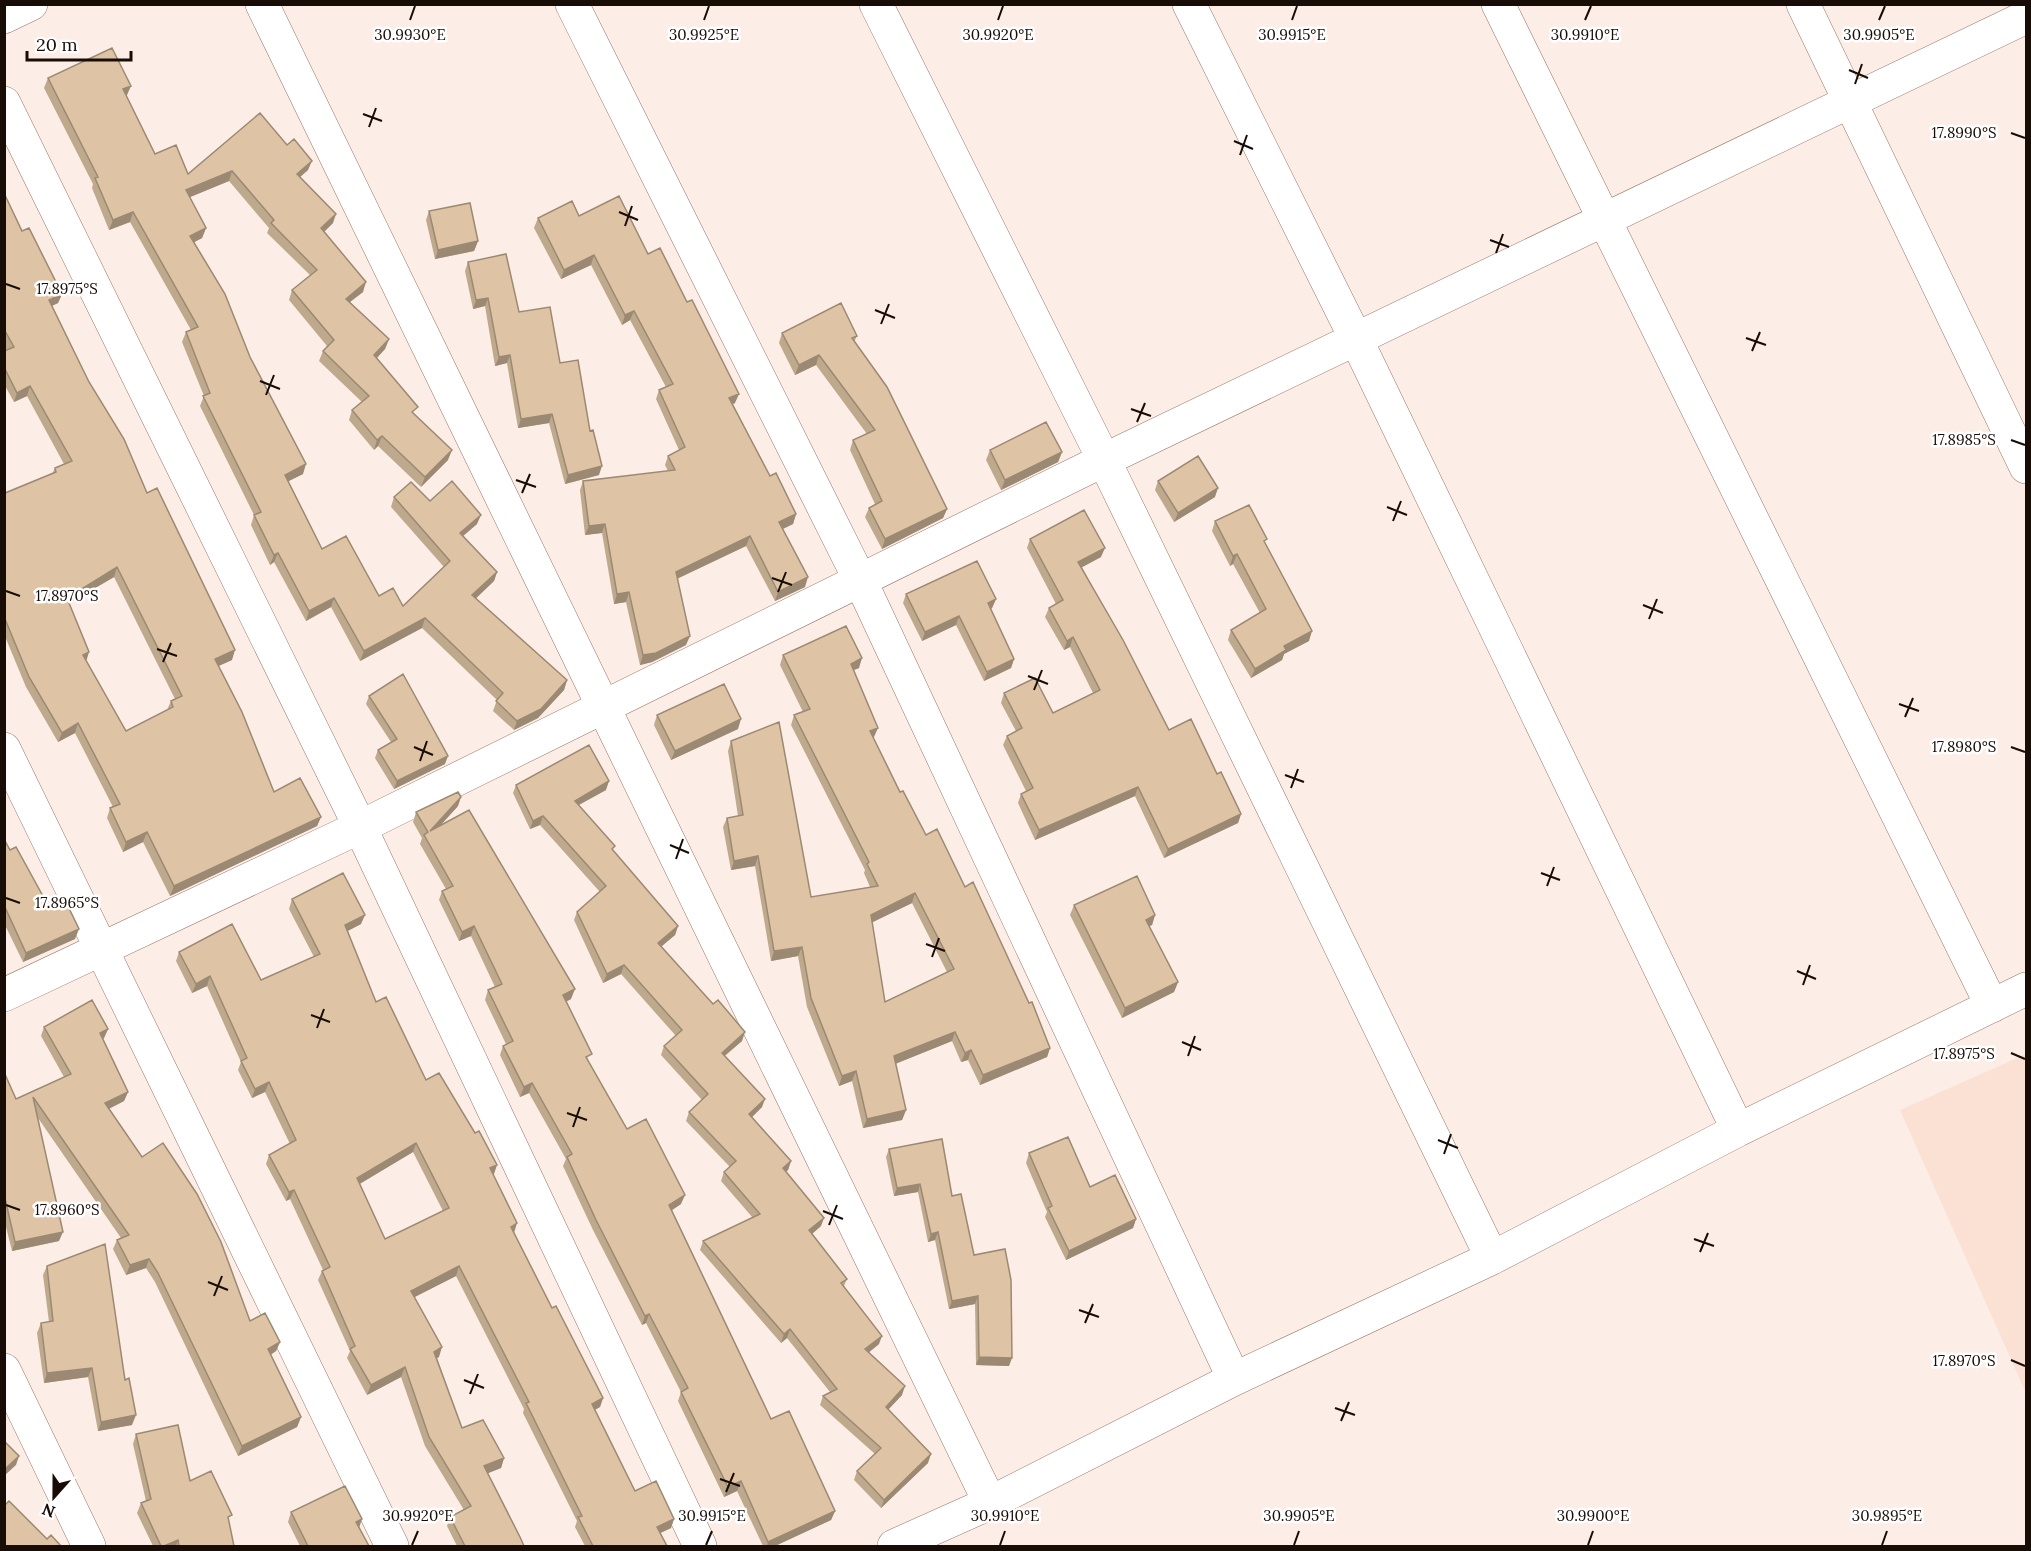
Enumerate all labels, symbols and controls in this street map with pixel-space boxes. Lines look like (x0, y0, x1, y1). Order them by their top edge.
scale bar (27, 24, 130, 62)
text: 30.9930°E (374, 25, 446, 44)
text: 30.9925°E (669, 25, 739, 44)
text: 30.9920°E (962, 25, 1034, 44)
text: 30.9915°E (1258, 25, 1326, 44)
text: 30.9910°E (1551, 25, 1619, 44)
text: 30.9905°E (1843, 25, 1915, 44)
text: 20 m (36, 33, 78, 56)
text: 17.8990°S (1932, 123, 1996, 142)
text: 17.8975°S (36, 279, 98, 298)
text: 17.8985°S (1932, 430, 1996, 449)
text: 17.8970°S (36, 586, 98, 605)
text: 17.8980°S (1932, 737, 1996, 756)
text: 17.8965°S (35, 893, 99, 912)
text: 17.8975°S (1933, 1044, 1995, 1063)
text: 17.8960°S (35, 1200, 99, 1219)
text: 17.8970°S (1933, 1351, 1995, 1370)
north arrow (24, 1467, 84, 1527)
text: N (39, 1499, 58, 1523)
text: 30.9920°E (382, 1506, 454, 1525)
text: 30.9915°E (678, 1506, 746, 1525)
text: 30.9910°E (971, 1506, 1039, 1525)
text: 30.9905°E (1263, 1506, 1335, 1525)
text: 30.9900°E (1557, 1506, 1629, 1525)
text: 30.9895°E (1852, 1506, 1922, 1525)

